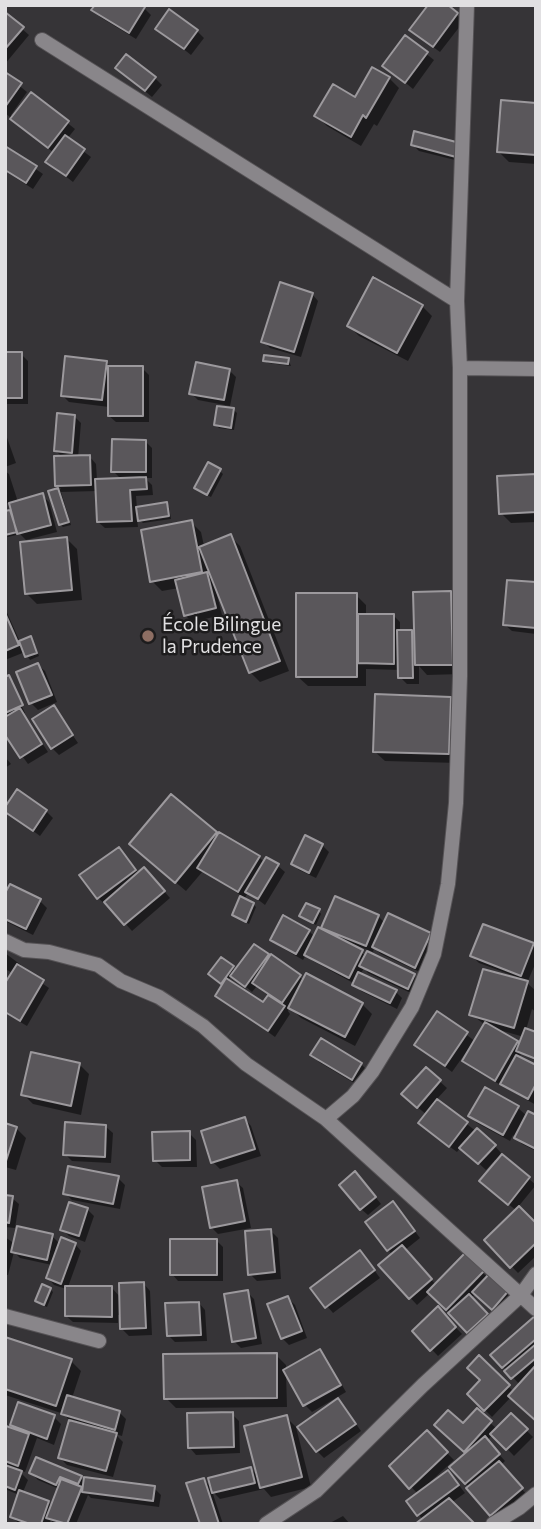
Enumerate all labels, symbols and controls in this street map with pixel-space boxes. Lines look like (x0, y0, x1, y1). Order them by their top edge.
place label: École Bilingue la Prudence (162, 614, 281, 658)
marker: École Bilingue la Prudence (140, 628, 156, 644)

